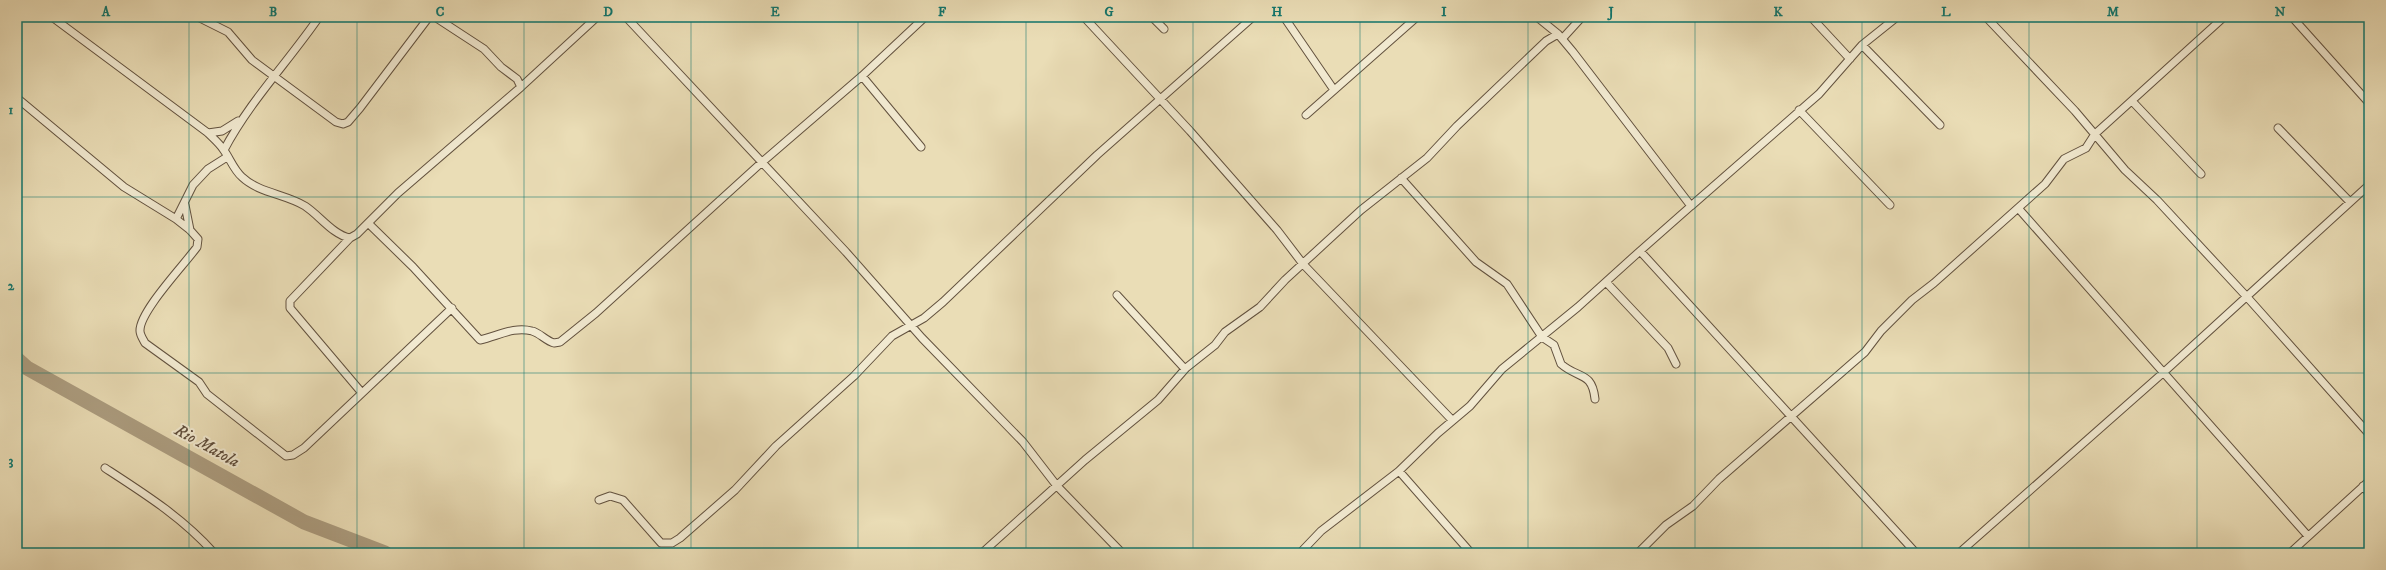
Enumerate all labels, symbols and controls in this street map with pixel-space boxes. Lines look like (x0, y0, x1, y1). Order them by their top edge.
text: A (101, 4, 111, 20)
text: B (269, 4, 277, 20)
text: C (436, 4, 445, 20)
text: D (603, 4, 613, 20)
text: E (770, 4, 780, 20)
text: F (938, 4, 947, 20)
text: G (1104, 4, 1114, 20)
text: H (1272, 4, 1283, 20)
text: I (1441, 4, 1447, 20)
text: J (1606, 4, 1614, 21)
text: K (1773, 4, 1783, 20)
text: L (1941, 4, 1951, 20)
text: M (2107, 4, 2119, 20)
text: N (2275, 4, 2286, 20)
text: 1 (9, 102, 14, 118)
text: 2 (8, 278, 15, 294)
water label: Rio Matola (170, 419, 243, 473)
text: 3 (9, 453, 14, 469)

